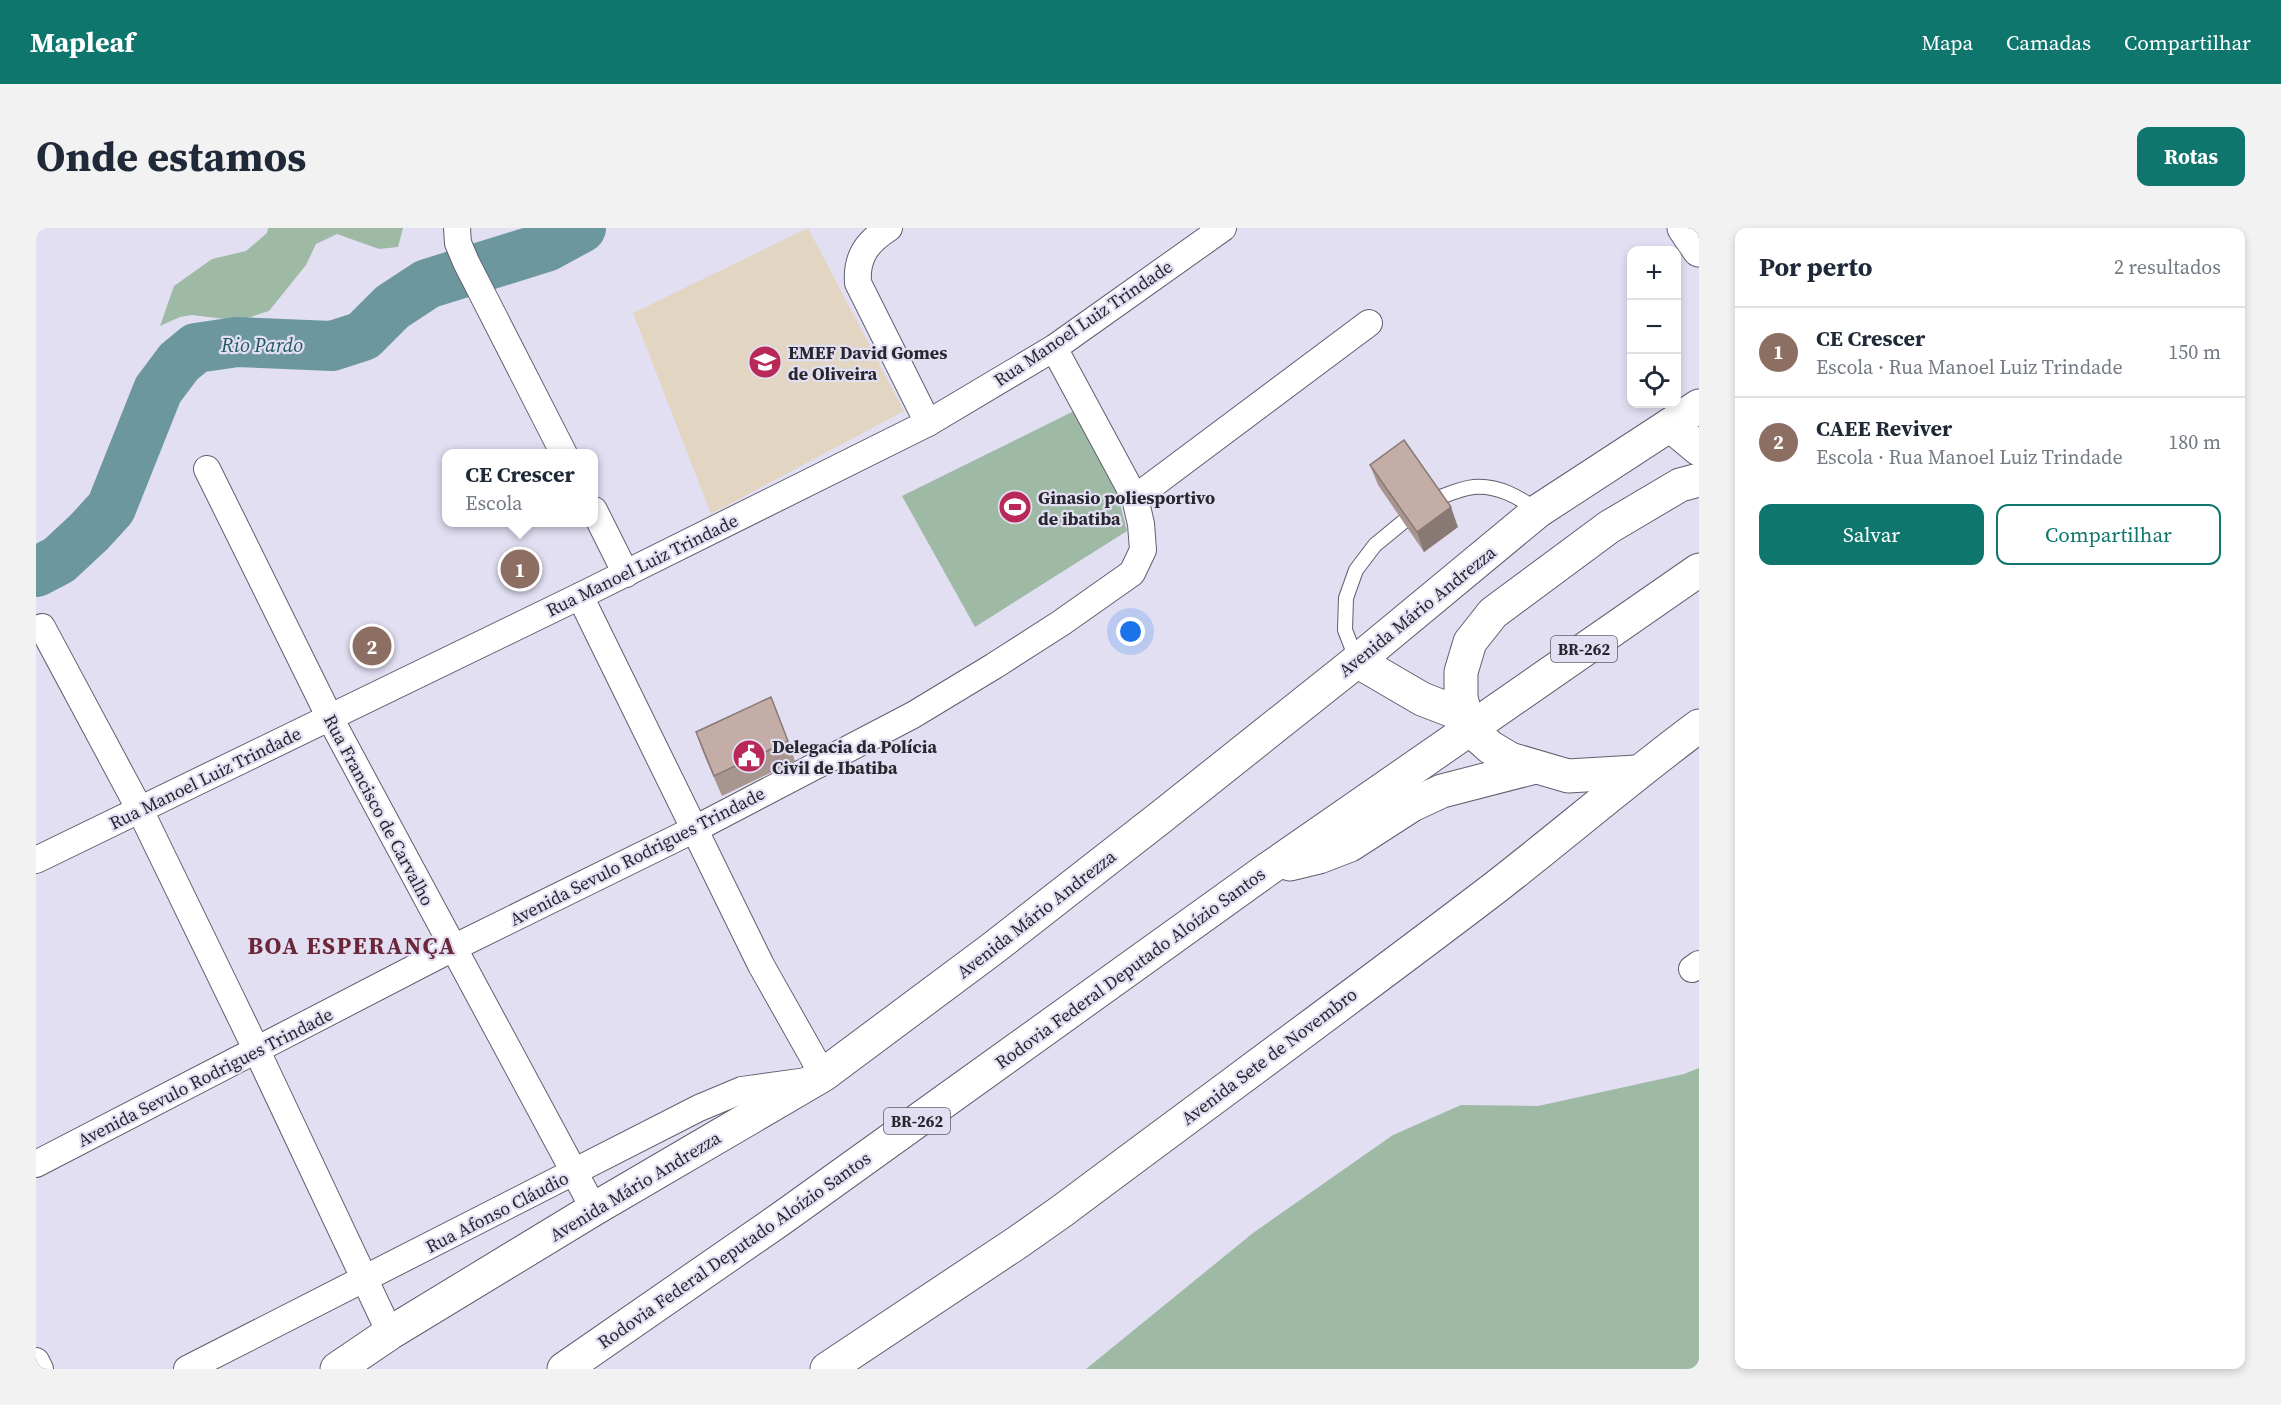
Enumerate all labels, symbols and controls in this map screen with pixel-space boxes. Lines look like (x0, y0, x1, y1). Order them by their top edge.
text: Mapleaf (30, 23, 134, 61)
text: Mapa (1921, 28, 1973, 57)
text: Camadas (2006, 28, 2091, 57)
text: Compartilhar (2124, 28, 2251, 57)
text: Onde estamos (36, 127, 306, 185)
button: Rotas (2137, 127, 2245, 186)
map controls (1627, 246, 1681, 408)
button: + (1627, 246, 1681, 300)
text: Por perto (1759, 249, 1873, 285)
text: 2 resultados (2114, 253, 2221, 281)
street label: Rua Manoel Luiz Trindade (989, 254, 1177, 392)
button: − (1627, 300, 1681, 354)
text: CE Crescer (1816, 323, 1925, 353)
water label: Rio Pardo (220, 331, 303, 359)
text: 1 (1773, 338, 1784, 366)
text: 150 m (2168, 338, 2221, 366)
place label: EMEF David Gomes de Oliveira (788, 340, 947, 386)
school or university icon: EMEF David Gomes de Oliveira (747, 344, 783, 380)
text: Escola · Rua Manoel Luiz Trindade (1816, 353, 2123, 381)
button: locate (1627, 354, 1681, 408)
text: CAEE Reviver (1816, 413, 1952, 443)
text: 2 (1773, 428, 1784, 456)
text: 180 m (2168, 428, 2221, 456)
text: Escola · Rua Manoel Luiz Trindade (1816, 443, 2123, 471)
popup (442, 449, 598, 527)
text: CE Crescer (465, 459, 575, 489)
place label: Ginasio poliesportivo de ibatiba (1038, 485, 1215, 531)
text: Escola (465, 489, 523, 517)
sports icon: Ginasio poliesportivo de ibatiba (997, 489, 1033, 525)
button: Salvar (1759, 504, 1984, 565)
button: Compartilhar (1996, 504, 2221, 565)
street label: Rua Manoel Luiz Trindade (542, 508, 742, 622)
street label: Avenida Mário Andrezza (1333, 539, 1502, 682)
pin: 1 (500, 546, 540, 592)
your location (1116, 617, 1145, 646)
pin: 2 (352, 624, 392, 668)
road number: BR-262 (1551, 636, 1617, 662)
street label: Rua Francisco de Carvalho (318, 710, 440, 910)
street label: Rua Manoel Luiz Trindade (105, 721, 305, 835)
place label: Delegacia da Polícia Civil de Ibatiba (772, 734, 937, 780)
public building icon: Delegacia da Polícia Civil de Ibatiba (731, 738, 767, 774)
street label: Avenida Sevulo Rodrigues Trindade (505, 780, 769, 932)
street label: Avenida Mário Andrezza (951, 843, 1121, 984)
street label: Rodovia Federal Deputado Aloízio Santos (990, 861, 1270, 1075)
district label: BOA ESPERANÇA (248, 929, 456, 962)
street label: Avenida Sete de Novembro (1176, 981, 1362, 1130)
street label: Avenida Sevulo Rodrigues Trindade (73, 1001, 337, 1153)
road number: BR-262 (884, 1108, 950, 1134)
street label: Avenida Mário Andrezza (545, 1124, 726, 1247)
street label: Rodovia Federal Deputado Aloízio Santos (592, 1145, 876, 1354)
street label: Rua Afonso Cláudio (421, 1165, 573, 1259)

